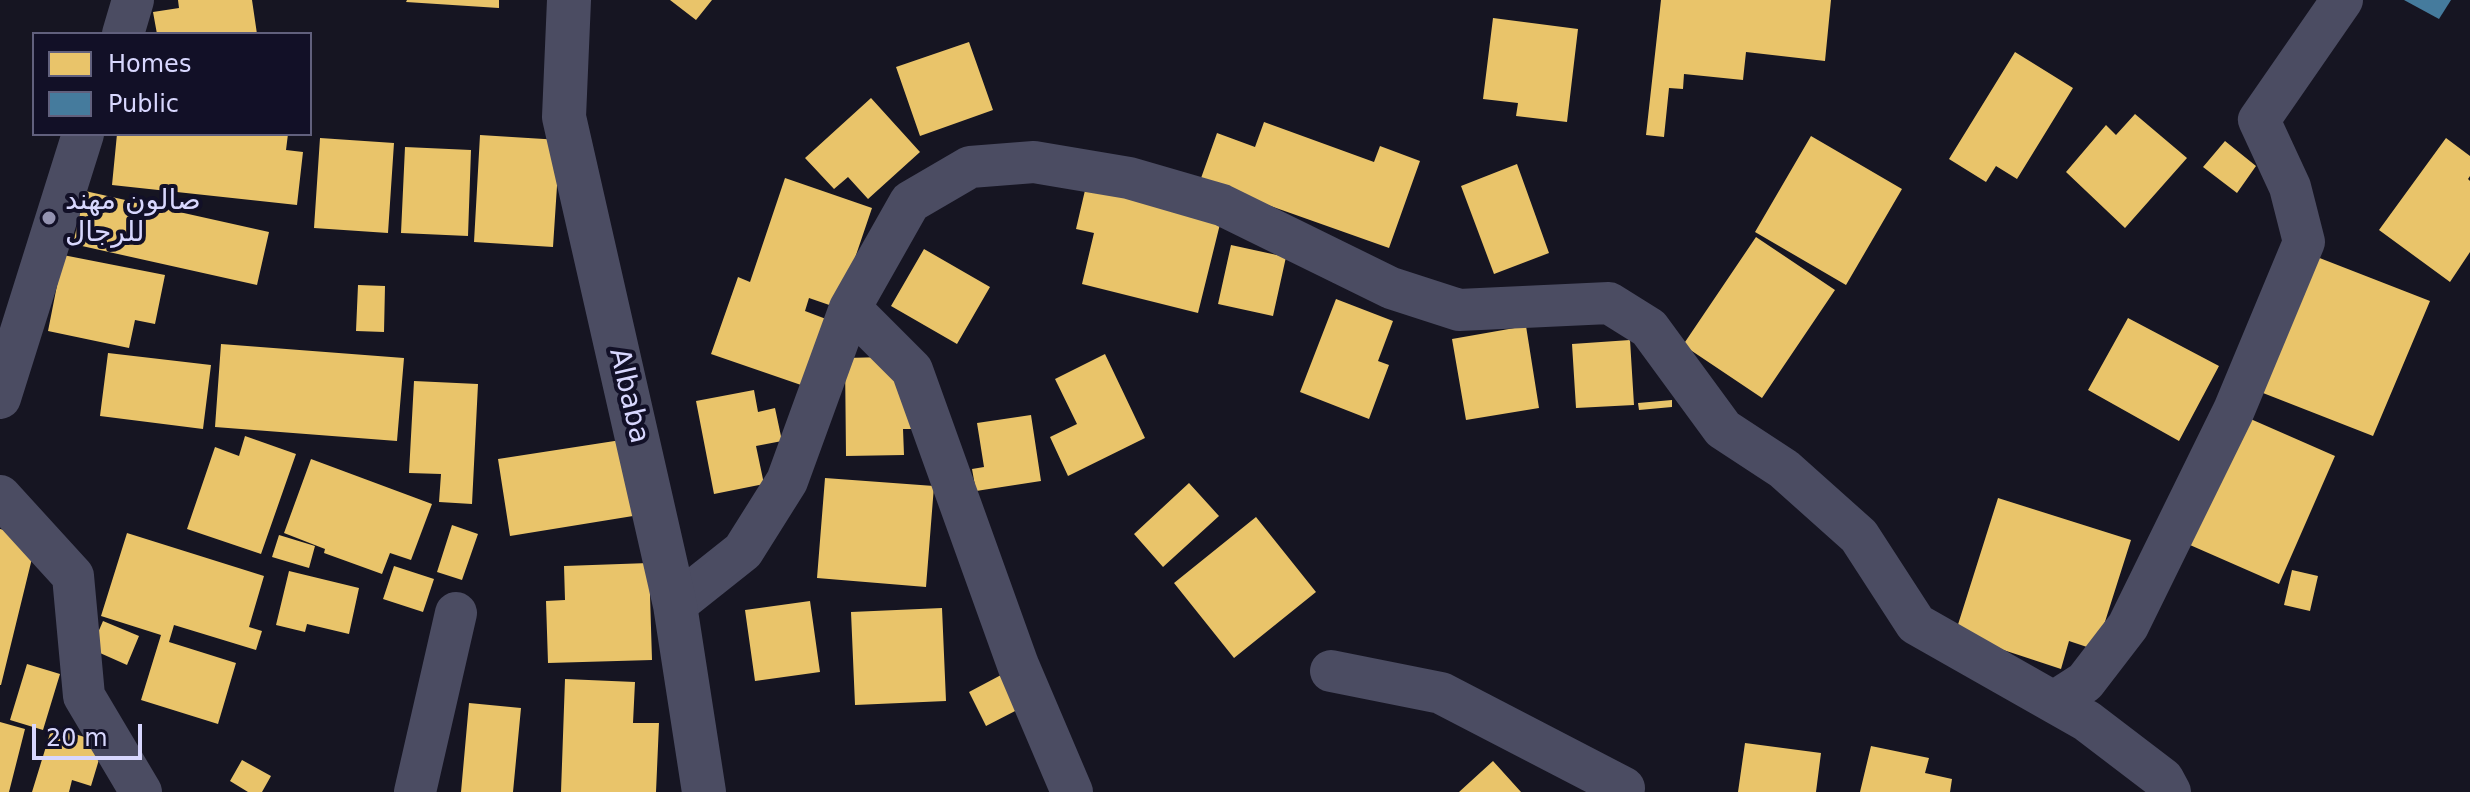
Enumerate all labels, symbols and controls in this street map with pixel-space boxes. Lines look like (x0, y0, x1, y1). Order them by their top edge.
legend (32, 32, 312, 136)
text: Homes (108, 50, 191, 78)
text: Public (108, 90, 179, 118)
place label: صالون مهند للرجال (65, 185, 201, 251)
marker: صالون مهند للرجال (40, 209, 58, 227)
street label: Albaba (601, 345, 655, 447)
scale bar (36, 708, 146, 758)
text: 20 m (46, 724, 108, 752)

